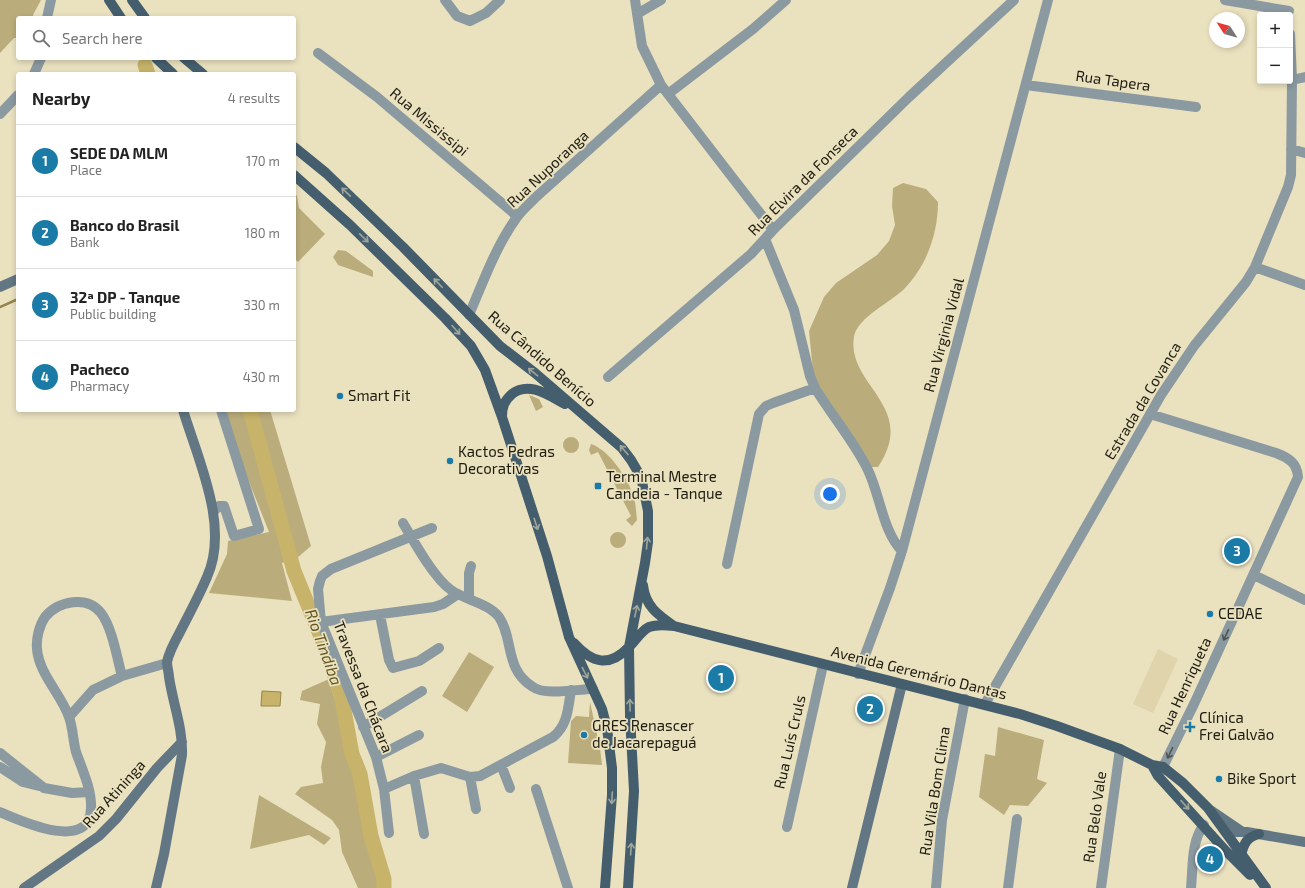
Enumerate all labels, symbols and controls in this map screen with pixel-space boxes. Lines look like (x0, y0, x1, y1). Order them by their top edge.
north arrow (1209, 12, 1245, 48)
map controls (1257, 12, 1293, 84)
button: + (1257, 12, 1293, 48)
search box (16, 16, 296, 60)
icon: search (30, 27, 52, 49)
text: Search here (62, 29, 143, 47)
button: − (1257, 48, 1293, 84)
street label: Rua Tapera (1074, 66, 1152, 94)
street label: Rua Mississipi (387, 83, 472, 159)
text: Nearby (32, 88, 90, 108)
text: 4 results (228, 90, 280, 106)
street label: Rua Elvira da Fonseca (744, 122, 861, 239)
street label: Rua Nuporanga (503, 126, 592, 211)
text: SEDE DA MLM (70, 144, 168, 162)
text: 1 (42, 153, 48, 169)
text: 170 m (246, 153, 280, 169)
text: Place (70, 162, 102, 178)
one-way arrow (341, 187, 351, 197)
text: Banco do Brasil (70, 216, 179, 234)
text: 2 (41, 225, 49, 241)
text: 180 m (245, 225, 280, 241)
text: Bank (70, 234, 99, 250)
one-way arrow (359, 234, 369, 243)
street label: Rua Virginia Vidal (919, 275, 967, 394)
one-way arrow (434, 278, 443, 288)
text: 32ª DP - Tanque (70, 288, 180, 306)
text: 3 (41, 297, 49, 313)
text: 330 m (243, 297, 280, 313)
text: Public building (70, 306, 156, 322)
street label: Rua Cândido Benício (485, 306, 600, 410)
one-way arrow (452, 325, 461, 335)
street label: Estrada da Covanca (1100, 339, 1184, 462)
text: Pacheco (70, 360, 129, 378)
one-way arrow (528, 367, 539, 376)
text: 4 (41, 369, 49, 385)
text: 430 m (243, 369, 280, 385)
text: Pharmacy (70, 378, 129, 394)
place label: Smart Fit (348, 386, 411, 404)
marker: Smart Fit (335, 391, 345, 401)
place label: Kactos Pedras Decorativas (458, 442, 555, 477)
one-way arrow (619, 445, 628, 456)
marker: Kactos Pedras Decorativas (445, 456, 455, 466)
place label: Terminal Mestre Candeia - Tanque (606, 467, 723, 502)
marker: Terminal Mestre Candeia - Tanque (593, 481, 603, 491)
your location (820, 484, 840, 504)
one-way arrow (533, 517, 540, 530)
pin: 3 (1224, 536, 1250, 566)
one-way arrow (644, 537, 651, 550)
place label: CEDAE (1218, 604, 1263, 622)
one-way arrow (632, 605, 640, 618)
water label: Rio Tindiba (302, 606, 347, 688)
marker: CEDAE (1205, 609, 1215, 619)
street label: Travessa da Chácara (330, 618, 397, 755)
one-way arrow (1222, 629, 1229, 641)
street label: Rua Henriqueta (1154, 634, 1214, 737)
street label: Avenida Geremário Dantas (830, 641, 1009, 703)
pin: 1 (708, 663, 734, 693)
one-way arrow (581, 666, 589, 678)
street label: Rua Luís Cruls (770, 693, 809, 790)
pin: 2 (857, 694, 883, 724)
one-way arrow (626, 699, 634, 712)
place label: Clínica Frei Galvão (1199, 708, 1274, 743)
place label: GRES Renascer de Jacarepaguá (592, 716, 697, 751)
marker: Clínica Frei Galvão (1184, 721, 1196, 733)
street label: Rua Vila Bom Clima (915, 725, 953, 857)
marker: GRES Renascer de Jacarepaguá (579, 730, 589, 740)
one-way arrow (1166, 747, 1173, 759)
street label: Rua Atininga (78, 756, 148, 831)
place label: Bike Sport (1227, 769, 1296, 787)
street label: Rua Belo Vale (1079, 770, 1109, 864)
marker: Bike Sport (1214, 774, 1224, 784)
one-way arrow (608, 791, 616, 804)
one-way arrow (1181, 800, 1190, 810)
one-way arrow (627, 843, 634, 856)
pin: 4 (1197, 844, 1223, 874)

